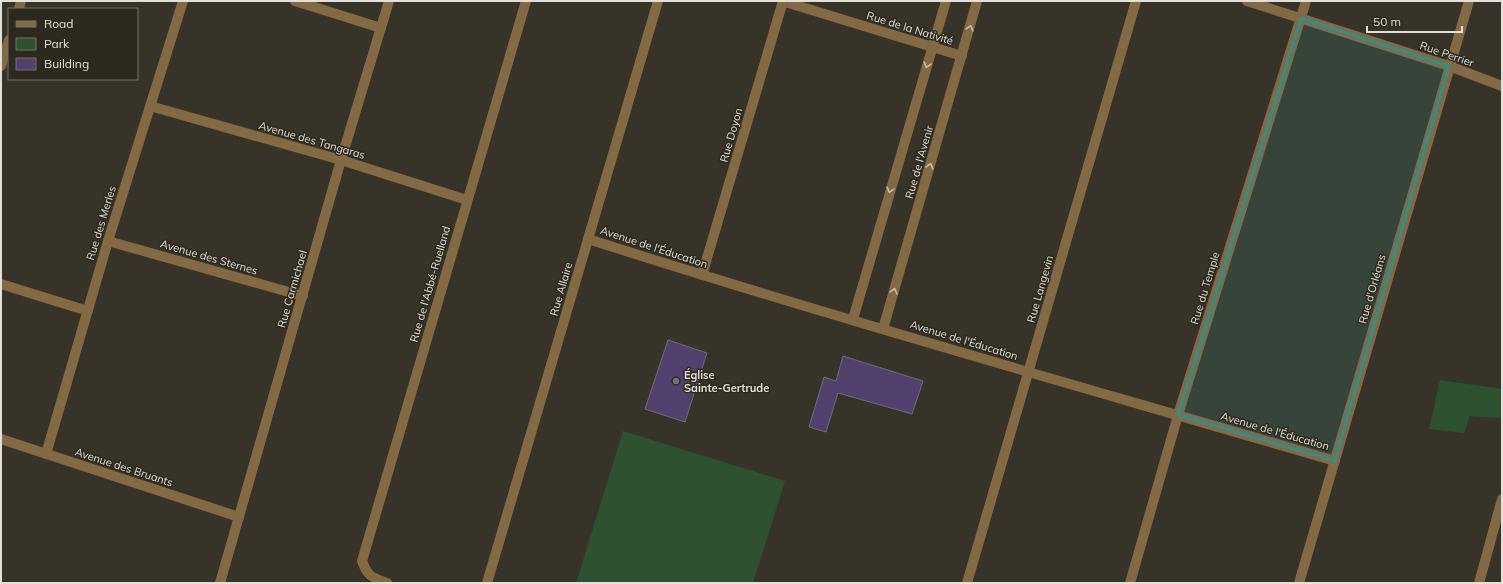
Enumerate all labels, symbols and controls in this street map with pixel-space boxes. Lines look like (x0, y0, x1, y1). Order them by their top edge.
legend (8, 8, 138, 80)
street label: Rue de la Nativité (865, 8, 955, 48)
scale bar (1367, 8, 1462, 34)
text: 50 m (1373, 14, 1401, 29)
text: Road (44, 16, 73, 31)
one-way arrow (965, 25, 974, 32)
text: Park (44, 36, 70, 51)
street label: Rue Perrier (1418, 38, 1476, 70)
text: Building (44, 56, 89, 71)
one-way arrow (923, 61, 932, 68)
street label: Rue Doyon (717, 106, 745, 164)
street label: Avenue des Tangaras (257, 118, 367, 162)
street label: Rue de l'Avenir (902, 124, 936, 200)
one-way arrow (925, 163, 934, 170)
street label: Rue des Merles (83, 184, 119, 262)
one-way arrow (886, 186, 895, 193)
street label: Avenue de l'Éducation (598, 223, 710, 271)
street label: Rue de l'Abbé-Ruelland (407, 224, 453, 344)
street label: Avenue des Sternes (159, 236, 259, 278)
street label: Rue Carmichael (274, 249, 310, 329)
street label: Rue du Temple (1187, 250, 1223, 326)
street label: Rue d'Orléans (1355, 253, 1389, 325)
street label: Rue Langevin (1024, 254, 1056, 324)
street label: Rue Allaire (547, 260, 575, 317)
one-way arrow (889, 288, 898, 295)
street label: Avenue de l'Éducation (908, 317, 1020, 363)
place label: Église Sainte-Gertrude (684, 368, 769, 395)
marker: Église Sainte-Gertrude (671, 376, 681, 386)
street label: Avenue de l'Éducation (1219, 409, 1331, 453)
street label: Avenue des Bruants (73, 445, 175, 489)

